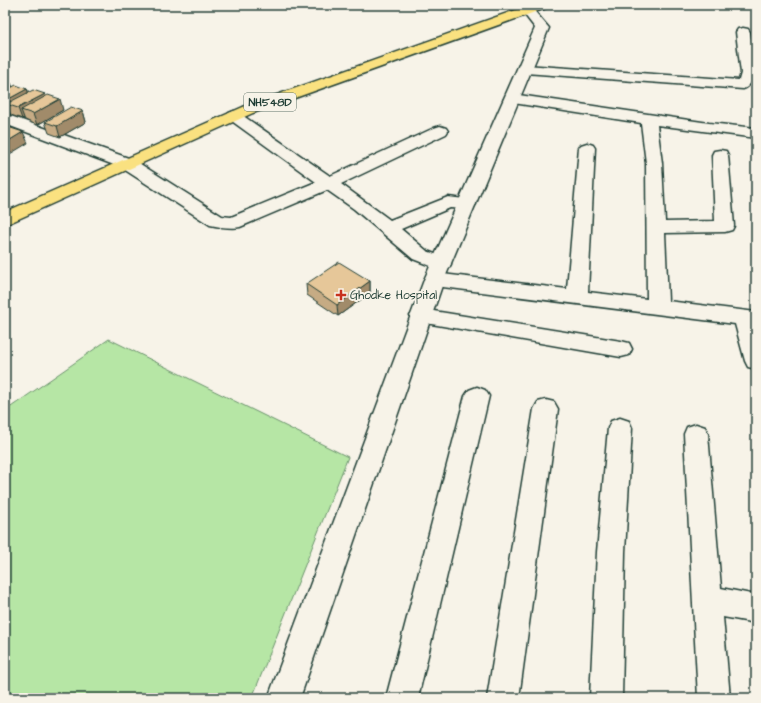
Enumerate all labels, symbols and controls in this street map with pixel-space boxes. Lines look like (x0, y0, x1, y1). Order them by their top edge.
road number: NH548D (244, 93, 296, 111)
place label: Ghodke Hospital (350, 287, 437, 304)
marker: Ghodke Hospital (335, 289, 347, 301)

